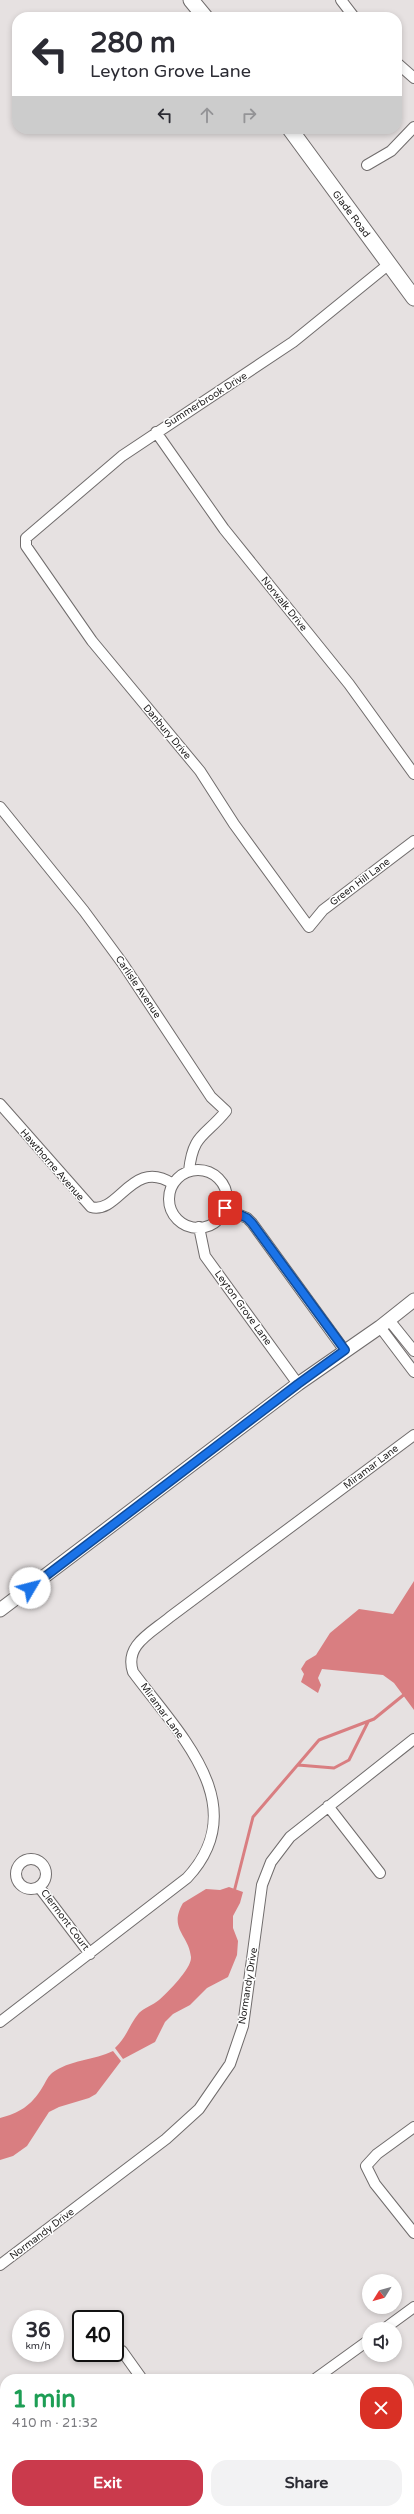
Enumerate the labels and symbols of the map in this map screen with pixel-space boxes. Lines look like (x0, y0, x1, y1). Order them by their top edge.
street label: Glade Road (330, 188, 372, 240)
street label: Summerbrook Drive (163, 370, 250, 430)
street label: Norwalk Drive (258, 574, 310, 634)
street label: Danbury Drive (141, 702, 194, 762)
street label: Green Hill Lane (328, 855, 393, 908)
street label: Carlisle Avenue (113, 953, 163, 1021)
street label: Hawthorne Avenue (18, 1127, 87, 1204)
pin (208, 1191, 242, 1225)
street label: Leyton Grove Lane (212, 1268, 274, 1348)
street label: Miramar Lane (341, 1442, 401, 1492)
position arrow (9, 1567, 51, 1609)
street label: Miramar Lane (138, 1681, 186, 1741)
street label: Clermont Court (38, 1887, 92, 1953)
street label: Normandy Drive (236, 1946, 260, 2025)
street label: Normandy Drive (7, 2206, 77, 2262)
north arrow (362, 2274, 402, 2314)
speed limit sign: 40 (72, 2310, 124, 2362)

